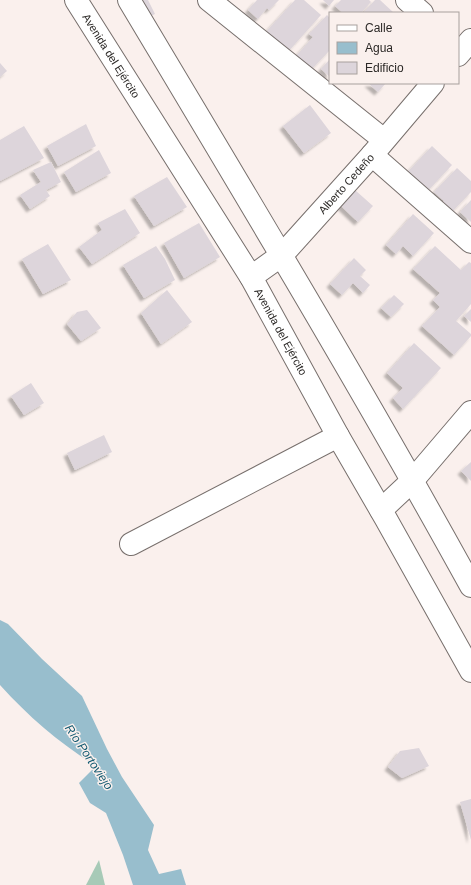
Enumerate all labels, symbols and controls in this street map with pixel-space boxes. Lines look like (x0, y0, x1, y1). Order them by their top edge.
street label: Avenida del Ejército (80, 12, 142, 100)
legend (329, 12, 459, 84)
text: Calle (365, 21, 393, 35)
text: Agua (365, 41, 393, 55)
text: Edificio (365, 61, 404, 75)
street label: Alberto Cedeño (316, 151, 376, 216)
street label: Avenida del Ejército (252, 286, 310, 377)
water label: Río Portoviejo (62, 722, 116, 792)

